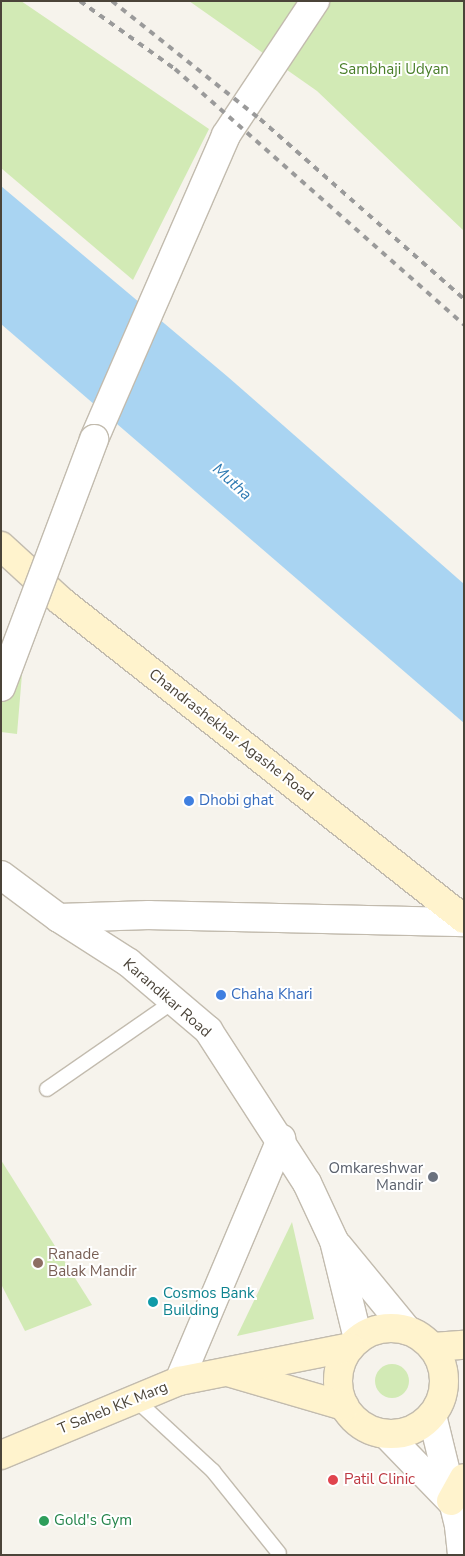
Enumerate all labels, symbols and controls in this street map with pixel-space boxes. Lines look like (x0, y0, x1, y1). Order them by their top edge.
park label: Sambhaji Udyan (339, 61, 449, 79)
water label: Mutha (209, 460, 255, 504)
street label: Chandrashekhar Agashe Road (145, 665, 317, 805)
place label: Dhobi ghat (199, 792, 274, 810)
marker: Dhobi ghat (183, 795, 195, 807)
street label: Karandikar Road (119, 955, 215, 1041)
place label: Chaha Khari (231, 986, 313, 1004)
marker: Chaha Khari (215, 989, 227, 1001)
place label: Omkareshwar Mandir (329, 1159, 423, 1194)
marker: Omkareshwar Mandir (427, 1171, 439, 1183)
place label: Ranade Balak Mandir (48, 1245, 137, 1280)
marker: Ranade Balak Mandir (32, 1257, 44, 1269)
place label: Cosmos Bank Building (163, 1284, 254, 1319)
marker: Cosmos Bank Building (147, 1296, 159, 1308)
street label: T Saheb KK Marg (56, 1378, 170, 1438)
place label: Patil Clinic (344, 1471, 415, 1489)
marker: Patil Clinic (326, 1473, 340, 1487)
place label: Gold's Gym (54, 1512, 132, 1530)
marker: Gold's Gym (38, 1515, 50, 1527)

